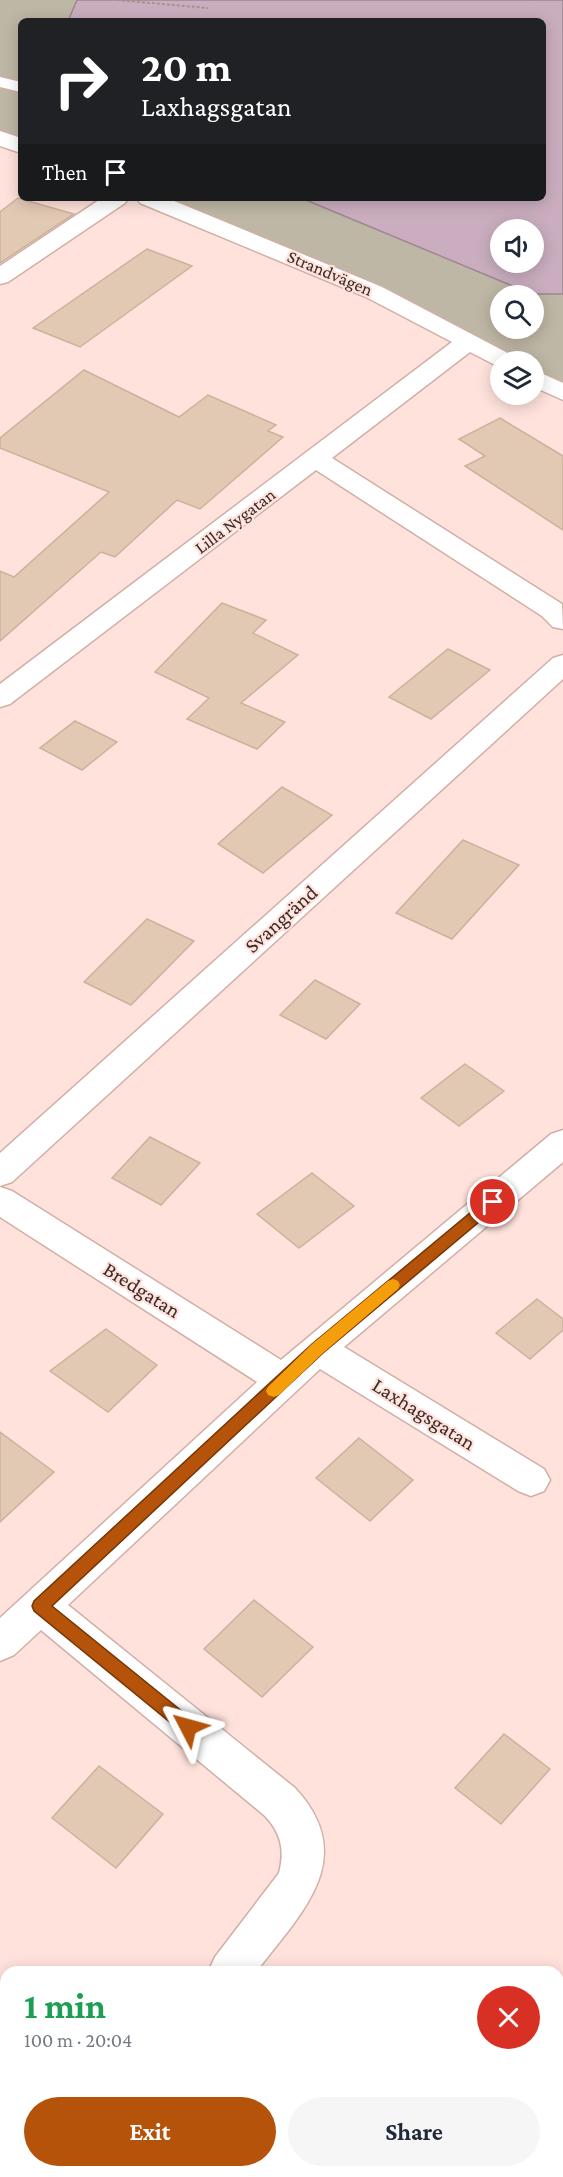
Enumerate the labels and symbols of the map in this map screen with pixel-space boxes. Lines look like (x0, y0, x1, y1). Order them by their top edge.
street label: Strandvägen (284, 246, 376, 300)
street label: Lilla Nygatan (191, 484, 279, 558)
street label: Svangränd (240, 880, 322, 958)
pin (467, 1176, 518, 1227)
street label: Bredgatan (99, 1257, 185, 1323)
street label: Laxhagsgatan (368, 1373, 480, 1455)
position arrow (156, 1695, 220, 1759)

